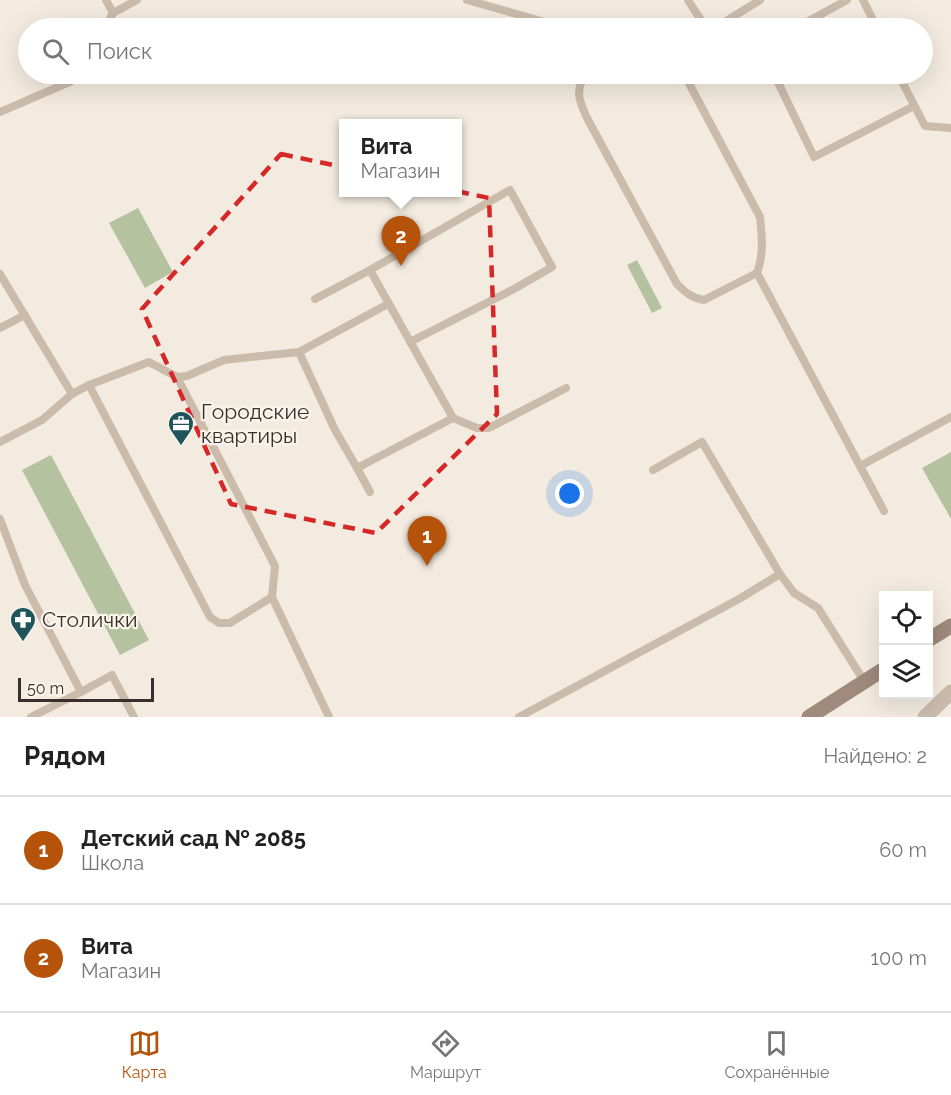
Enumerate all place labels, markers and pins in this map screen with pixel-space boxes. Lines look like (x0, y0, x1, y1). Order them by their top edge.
pin: 2 (382, 216, 420, 266)
place label: Городские квартиры (201, 399, 309, 448)
office icon: Городские квартиры (166, 409, 196, 447)
pin: 1 (408, 516, 446, 566)
pharmacy icon: Столички (8, 605, 38, 643)
place label: Столички (42, 607, 138, 632)

